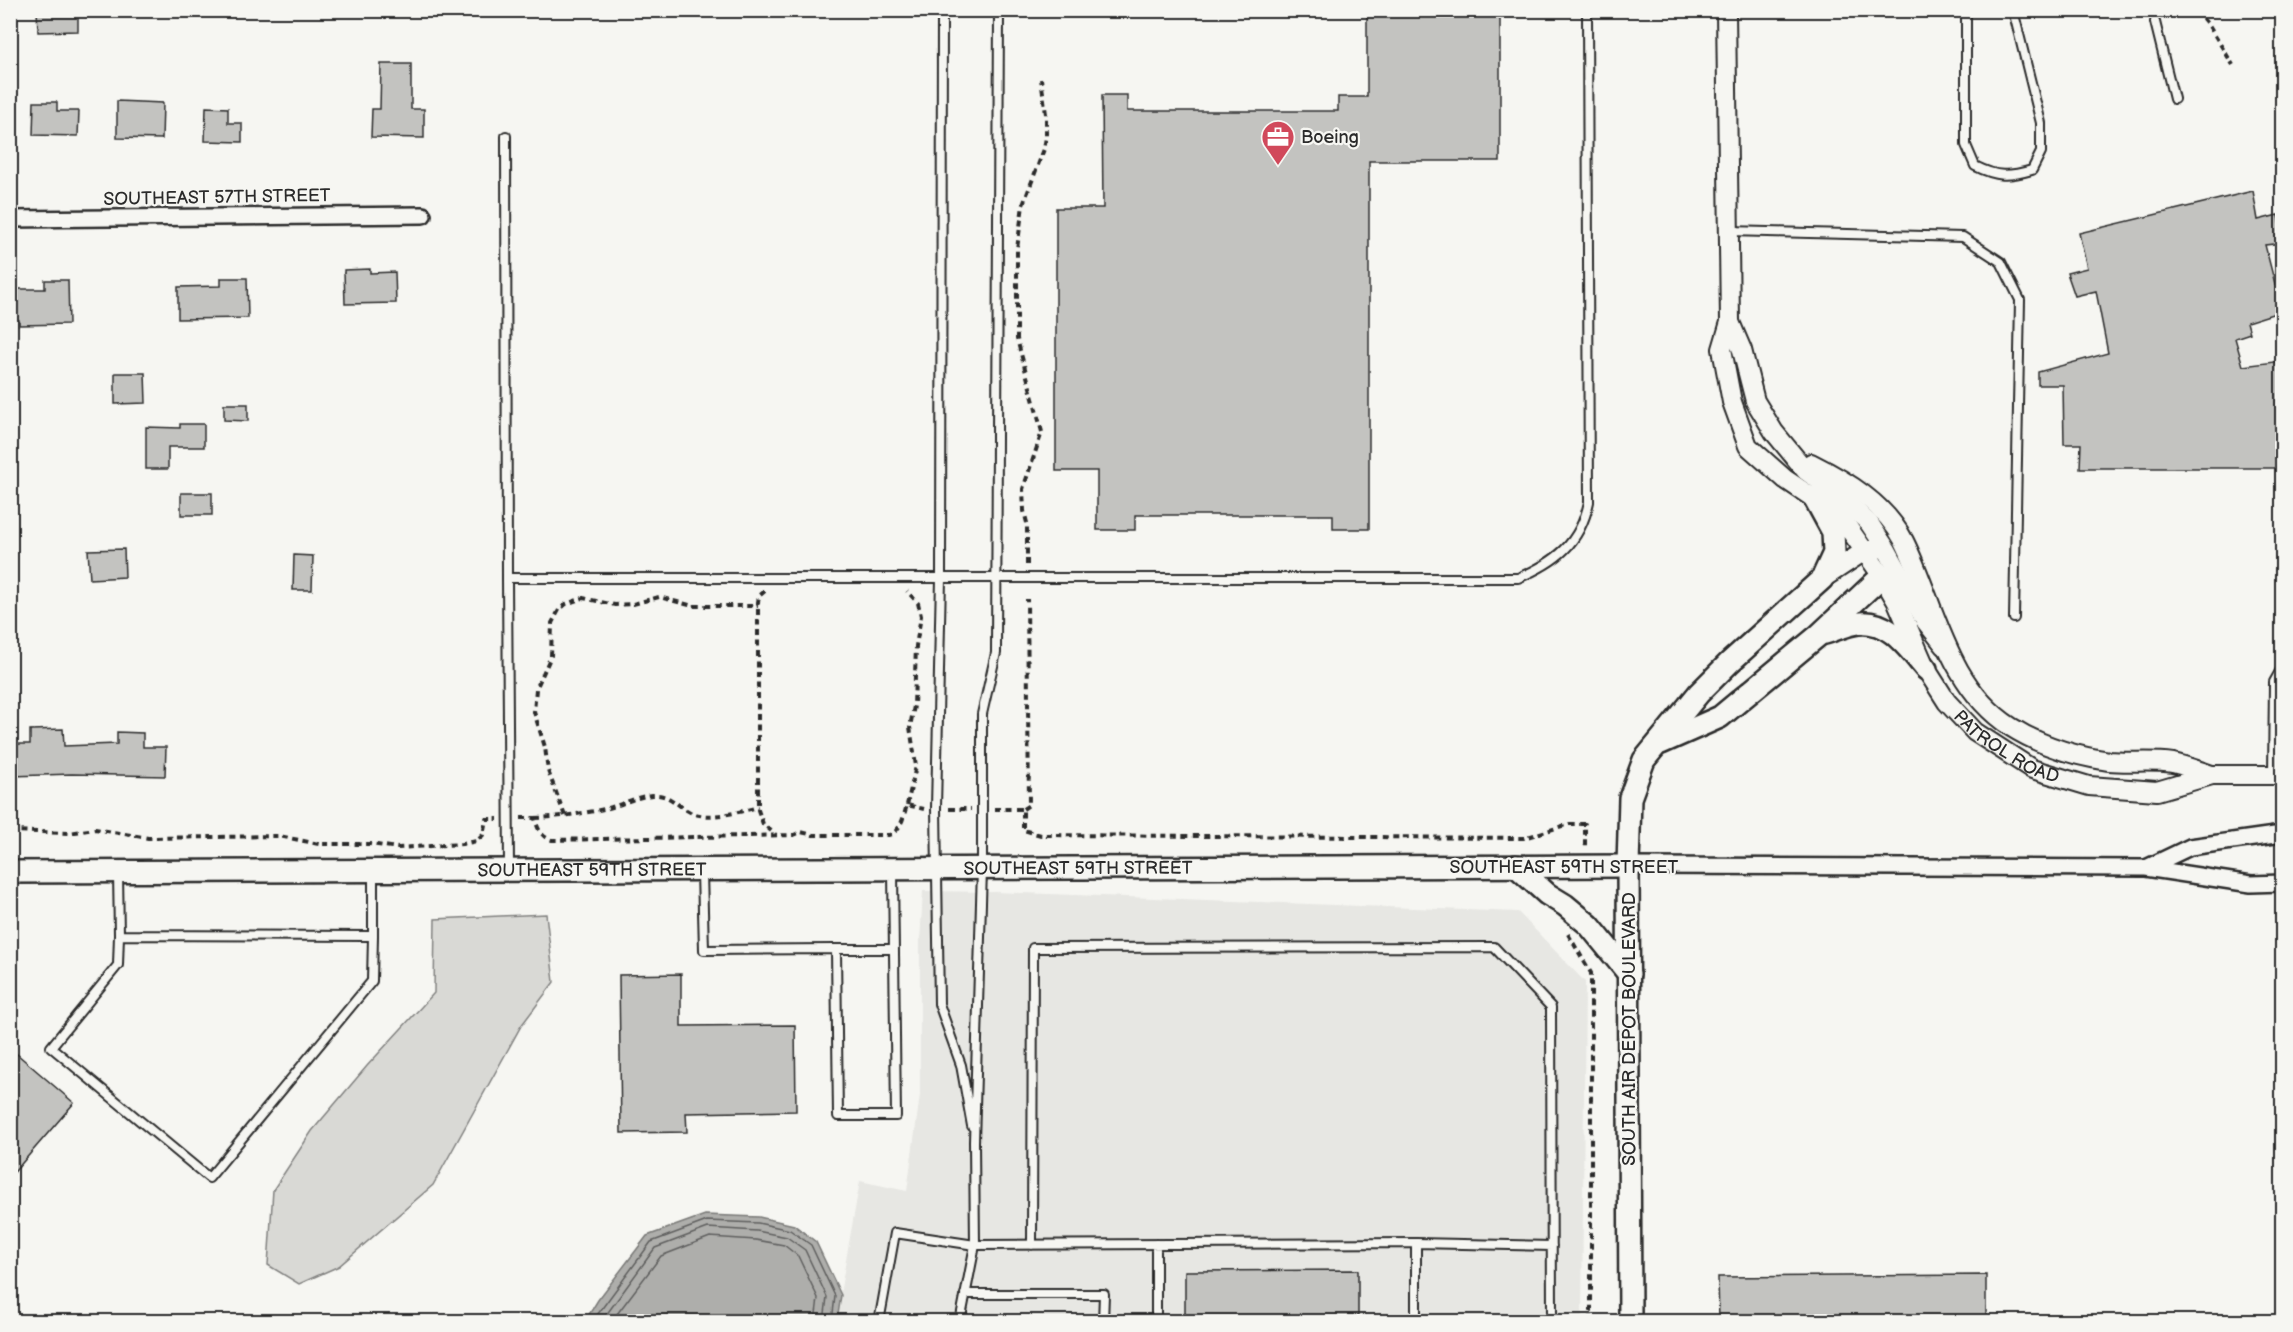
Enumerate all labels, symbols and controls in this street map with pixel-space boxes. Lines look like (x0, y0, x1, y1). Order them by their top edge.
office icon: Boeing (1260, 119, 1296, 166)
place label: Boeing (1301, 127, 1359, 148)
street label: SOUTHEAST 57TH STREET (103, 185, 331, 210)
street label: PATROL ROAD (1949, 706, 2062, 788)
street label: SOUTHEAST 59TH STREET (1450, 857, 1679, 878)
street label: SOUTHEAST 59TH STREET (963, 858, 1193, 879)
street label: SOUTHEAST 59TH STREET (477, 859, 707, 881)
street label: SOUTH AIR DEPOT BOULEVARD (1619, 892, 1640, 1166)

